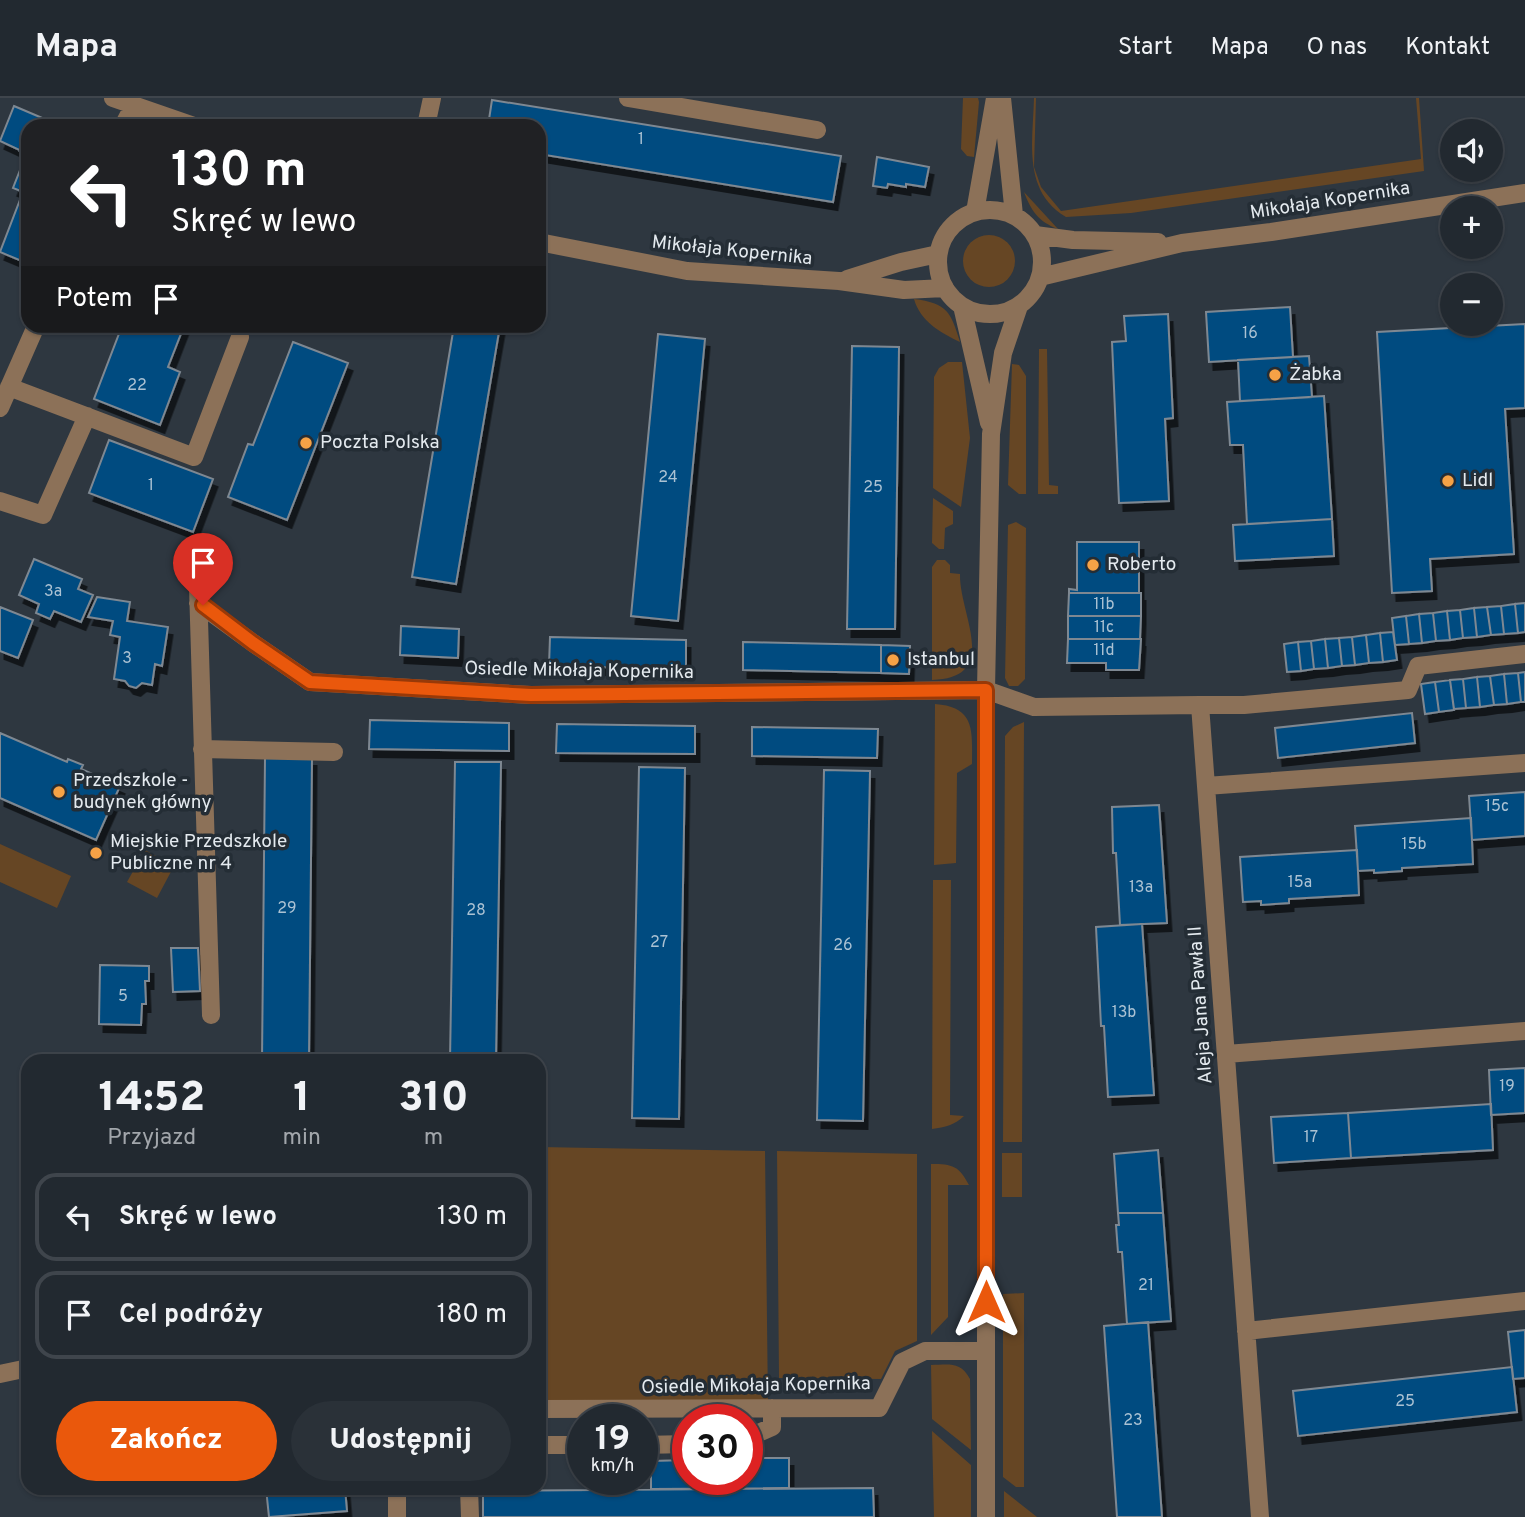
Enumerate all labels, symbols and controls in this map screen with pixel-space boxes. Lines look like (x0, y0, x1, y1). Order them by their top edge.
text: Mapa (35, 27, 118, 69)
text: Start (1118, 33, 1173, 63)
text: Mapa (1211, 33, 1269, 63)
text: O nas (1307, 33, 1367, 63)
text: Kontakt (1405, 33, 1490, 63)
map controls (1440, 119, 1503, 336)
button: sound (1440, 119, 1503, 182)
house number: 1 (638, 130, 644, 150)
text: 130 m (171, 142, 307, 204)
icon: left (56, 147, 147, 238)
street label: Mikołaja Kopernika (1248, 177, 1412, 225)
button: + (1440, 196, 1503, 259)
text: Skręć w lewo (171, 203, 356, 243)
street label: Mikołaja Kopernika (650, 231, 814, 271)
button: − (1440, 273, 1503, 336)
icon: arrive (147, 280, 185, 318)
text: Potem (56, 283, 133, 316)
house number: 16 (1242, 324, 1258, 344)
place label: Żabka (1289, 362, 1342, 387)
marker: Żabka (1267, 367, 1283, 383)
house number: 22 (127, 376, 147, 396)
place label: Poczta Polska (320, 431, 439, 455)
marker: Poczta Polska (298, 435, 314, 451)
house number: 24 (658, 468, 678, 488)
place label: Lidl (1462, 469, 1493, 493)
marker: Lidl (1440, 473, 1456, 489)
house number: 1 (148, 476, 154, 496)
house number: 25 (863, 478, 883, 498)
pin (173, 533, 233, 605)
icon: arrive (184, 544, 222, 582)
place label: Roberto (1107, 553, 1176, 577)
marker: Roberto (1085, 557, 1101, 573)
house number: 3a (44, 582, 62, 602)
house number: 11b (1094, 595, 1114, 615)
house number: 11c (1094, 618, 1114, 638)
house number: 11d (1094, 641, 1114, 661)
place label: Istanbul (907, 648, 975, 672)
house number: 3 (122, 649, 132, 669)
marker: Istanbul (885, 652, 901, 668)
street label: Osiedle Mikołaja Kopernika (464, 657, 694, 685)
place label: Przedszkole - budynek główny (73, 769, 212, 815)
marker: Przedszkole - budynek główny (51, 784, 67, 800)
house number: 15c (1485, 797, 1509, 817)
place label: Miejskie Przedszkole Publiczne nr 4 (110, 830, 287, 876)
house number: 15b (1402, 835, 1426, 855)
marker: Miejskie Przedszkole Publiczne nr 4 (88, 845, 104, 861)
house number: 15a (1288, 873, 1312, 893)
house number: 13a (1129, 878, 1153, 898)
house number: 29 (277, 899, 297, 919)
house number: 28 (466, 901, 486, 921)
street label: Aleja Jana Pawła II (1184, 925, 1218, 1085)
house number: 27 (650, 933, 668, 953)
house number: 26 (833, 936, 853, 956)
house number: 5 (118, 987, 128, 1007)
house number: 13b (1112, 1003, 1136, 1023)
text: 14:52 (99, 1073, 205, 1126)
text: 1 (293, 1073, 310, 1126)
text: 310 (398, 1073, 468, 1126)
house number: 19 (1499, 1077, 1515, 1097)
text: Przyjazd (107, 1124, 196, 1153)
text: min (283, 1124, 321, 1153)
text: m (424, 1124, 443, 1153)
house number: 17 (1304, 1128, 1318, 1148)
icon: left (60, 1198, 98, 1236)
text: Skręć w lewo (119, 1201, 277, 1234)
text: 130 m (437, 1201, 507, 1234)
position arrow (949, 1265, 1023, 1339)
house number: 21 (1138, 1276, 1154, 1296)
icon: arrive (60, 1296, 98, 1334)
text: Cel podróży (119, 1299, 263, 1332)
text: 180 m (437, 1299, 507, 1332)
street label: Osiedle Mikołaja Kopernika (641, 1372, 871, 1400)
house number: 25 (1395, 1392, 1415, 1412)
button: Zakończ (56, 1401, 277, 1481)
button: Udostępnij (291, 1401, 511, 1481)
speed limit sign: 30 (672, 1404, 763, 1495)
house number: 23 (1123, 1411, 1143, 1431)
text: 19 (595, 1418, 630, 1462)
text: km/h (591, 1455, 634, 1478)

